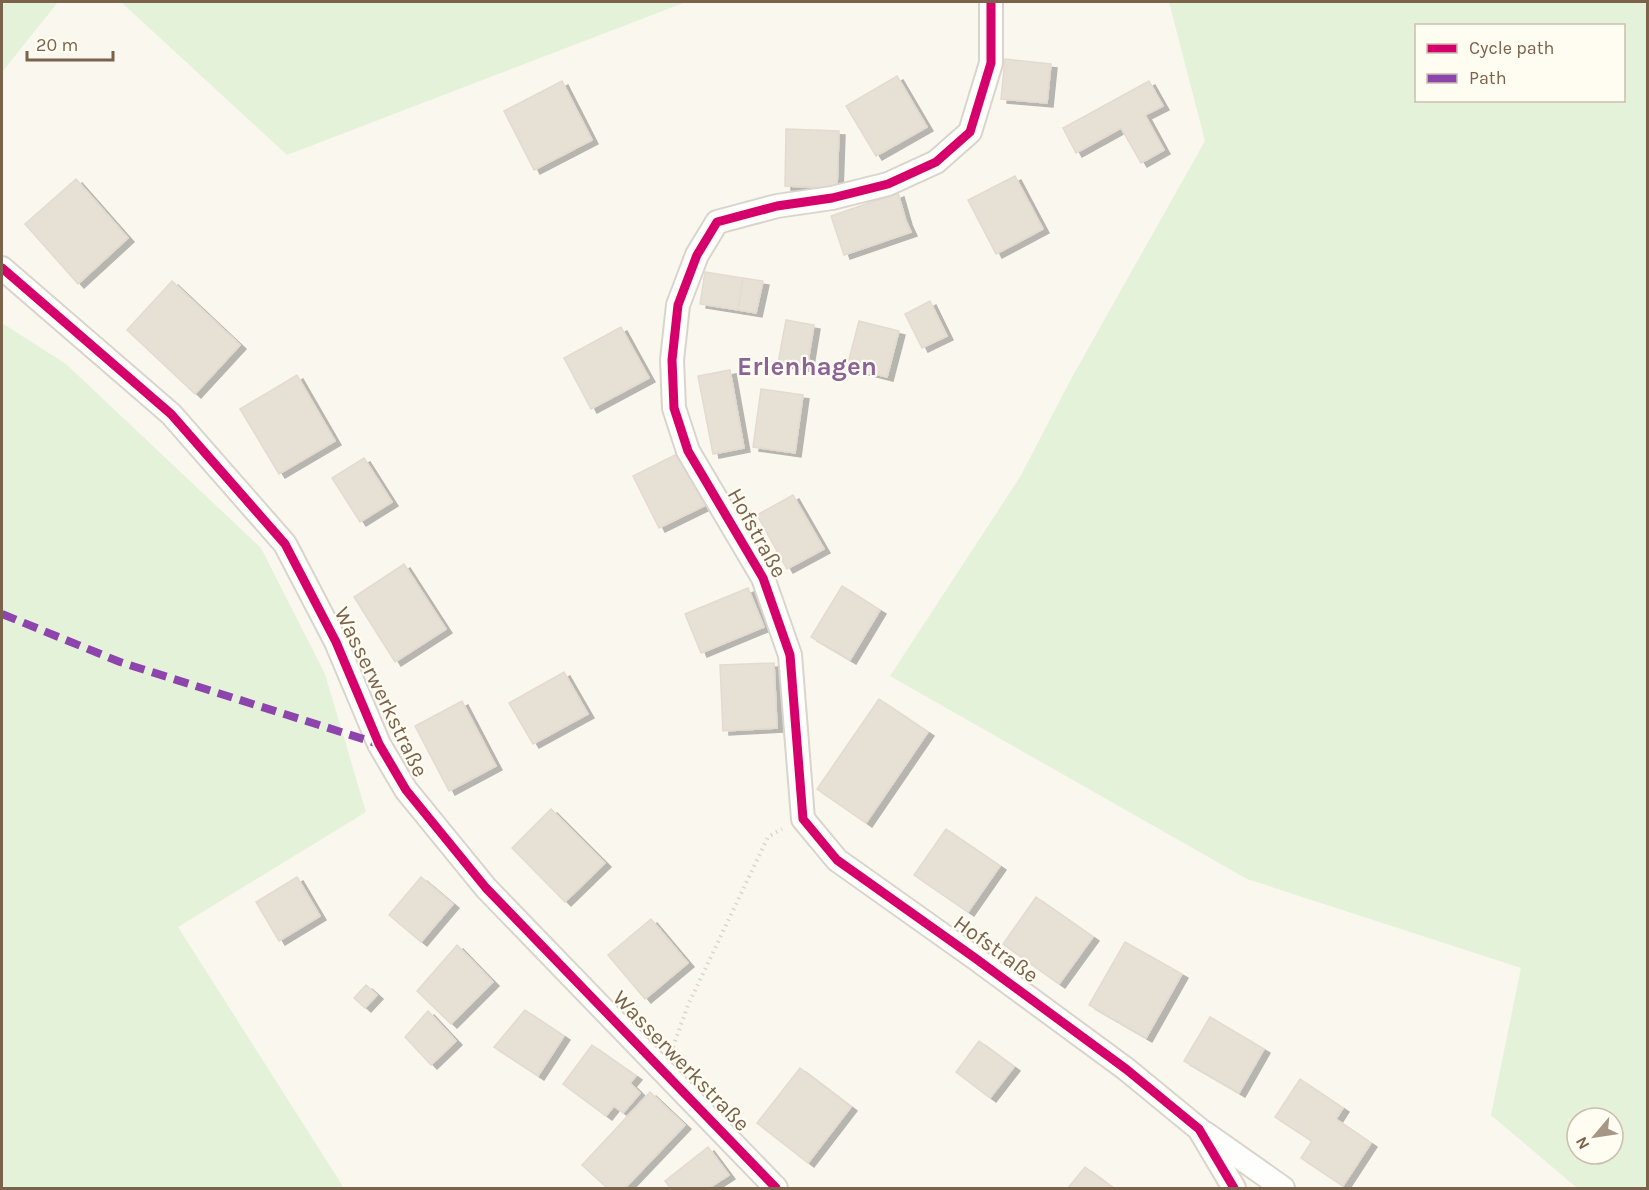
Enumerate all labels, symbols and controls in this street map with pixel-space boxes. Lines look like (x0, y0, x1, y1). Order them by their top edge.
scale bar (27, 24, 112, 62)
legend (1415, 24, 1625, 102)
text: 20 m (36, 34, 78, 56)
text: Cycle path (1469, 37, 1554, 59)
text: Path (1469, 67, 1507, 89)
district label: Erlenhagen (737, 351, 877, 382)
street label: Hofstraße (722, 484, 792, 582)
street label: Wasserwerkstraße (329, 603, 433, 781)
street label: Hofstraße (949, 910, 1043, 988)
street label: Wasserwerkstraße (607, 985, 755, 1137)
north arrow (1565, 1106, 1625, 1166)
text: N (1571, 1133, 1593, 1153)

